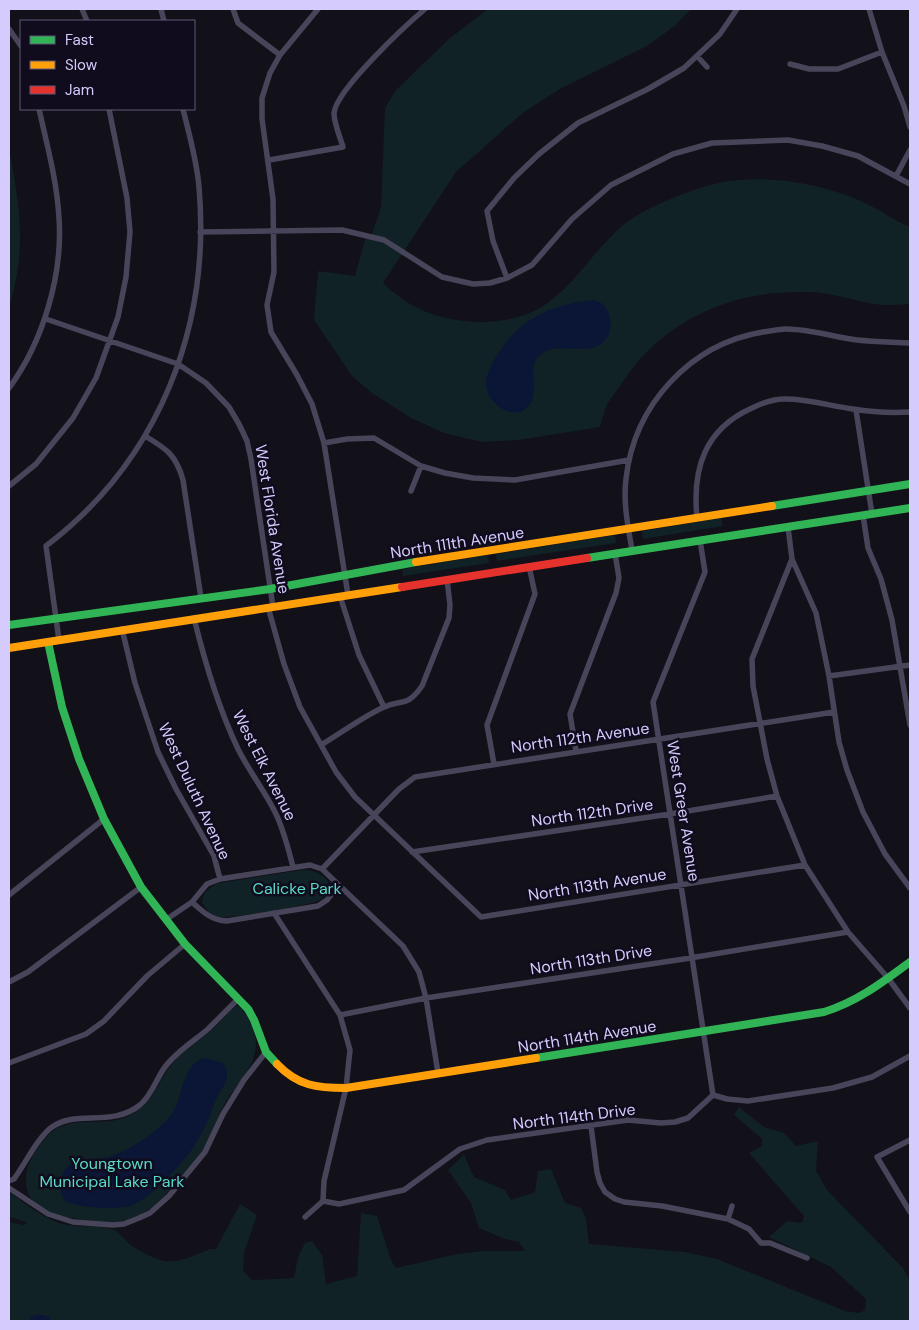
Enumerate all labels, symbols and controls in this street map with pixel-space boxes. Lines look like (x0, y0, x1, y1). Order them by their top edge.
legend (20, 20, 195, 110)
text: Fast (65, 30, 94, 50)
text: Slow (65, 55, 98, 75)
text: Jam (65, 80, 94, 100)
street label: West Florida Avenue (250, 443, 295, 595)
street label: North 111th Avenue (389, 522, 526, 563)
street label: West Elk Avenue (228, 706, 301, 824)
street label: North 112th Avenue (510, 717, 651, 758)
street label: West Duluth Avenue (154, 719, 236, 863)
street label: West Greer Avenue (662, 739, 705, 883)
street label: North 112th Drive (530, 794, 654, 831)
street label: North 113th Avenue (526, 863, 668, 906)
park label: Calicke Park (252, 878, 342, 899)
street label: North 113th Drive (529, 939, 654, 980)
street label: North 114th Avenue (516, 1015, 658, 1058)
street label: North 114th Drive (511, 1099, 637, 1134)
park label: Youngtown Municipal Lake Park (40, 1153, 184, 1192)

